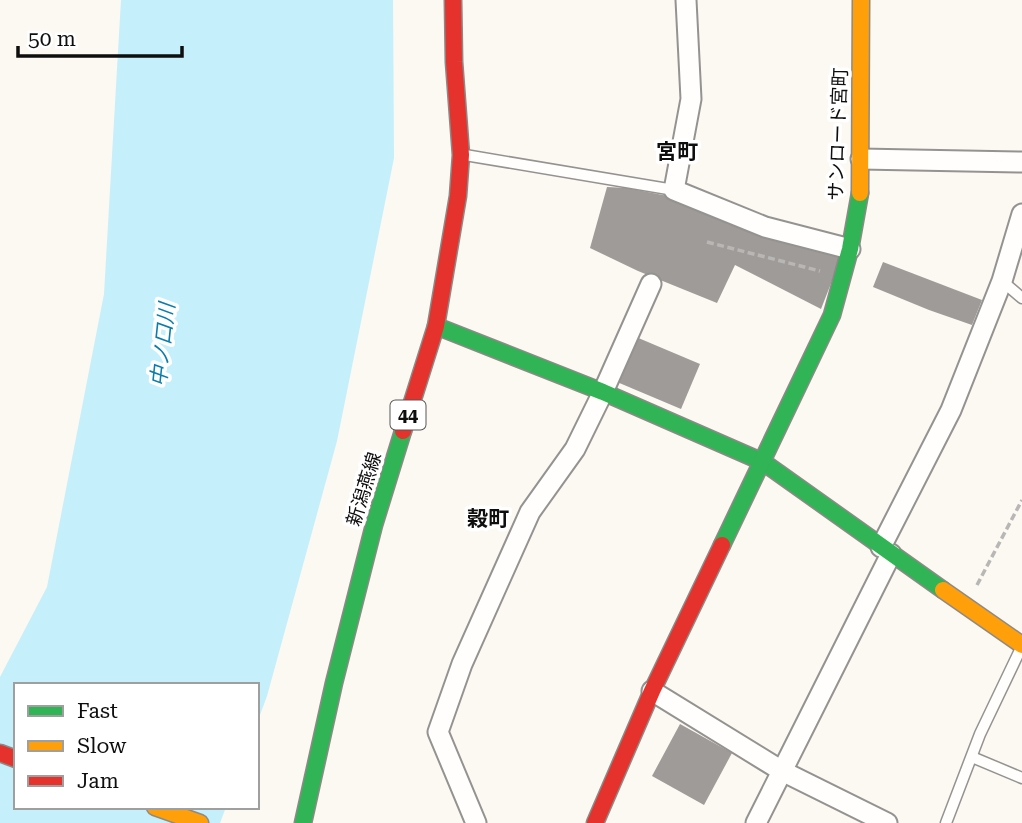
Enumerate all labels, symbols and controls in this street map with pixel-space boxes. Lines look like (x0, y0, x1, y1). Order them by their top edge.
scale bar (18, 14, 182, 58)
text: 50 m (28, 27, 76, 51)
street label: サンロード宮町 (824, 67, 852, 201)
district label: 宮町 (656, 140, 698, 164)
water label: 中ノ口川 (147, 300, 180, 388)
road number: 44 (390, 400, 426, 430)
street label: 新潟燕線 (342, 449, 386, 529)
district label: 穀町 (467, 507, 509, 531)
legend (14, 683, 259, 809)
text: Fast (77, 699, 118, 723)
text: Slow (77, 734, 127, 758)
text: Jam (77, 769, 119, 793)

